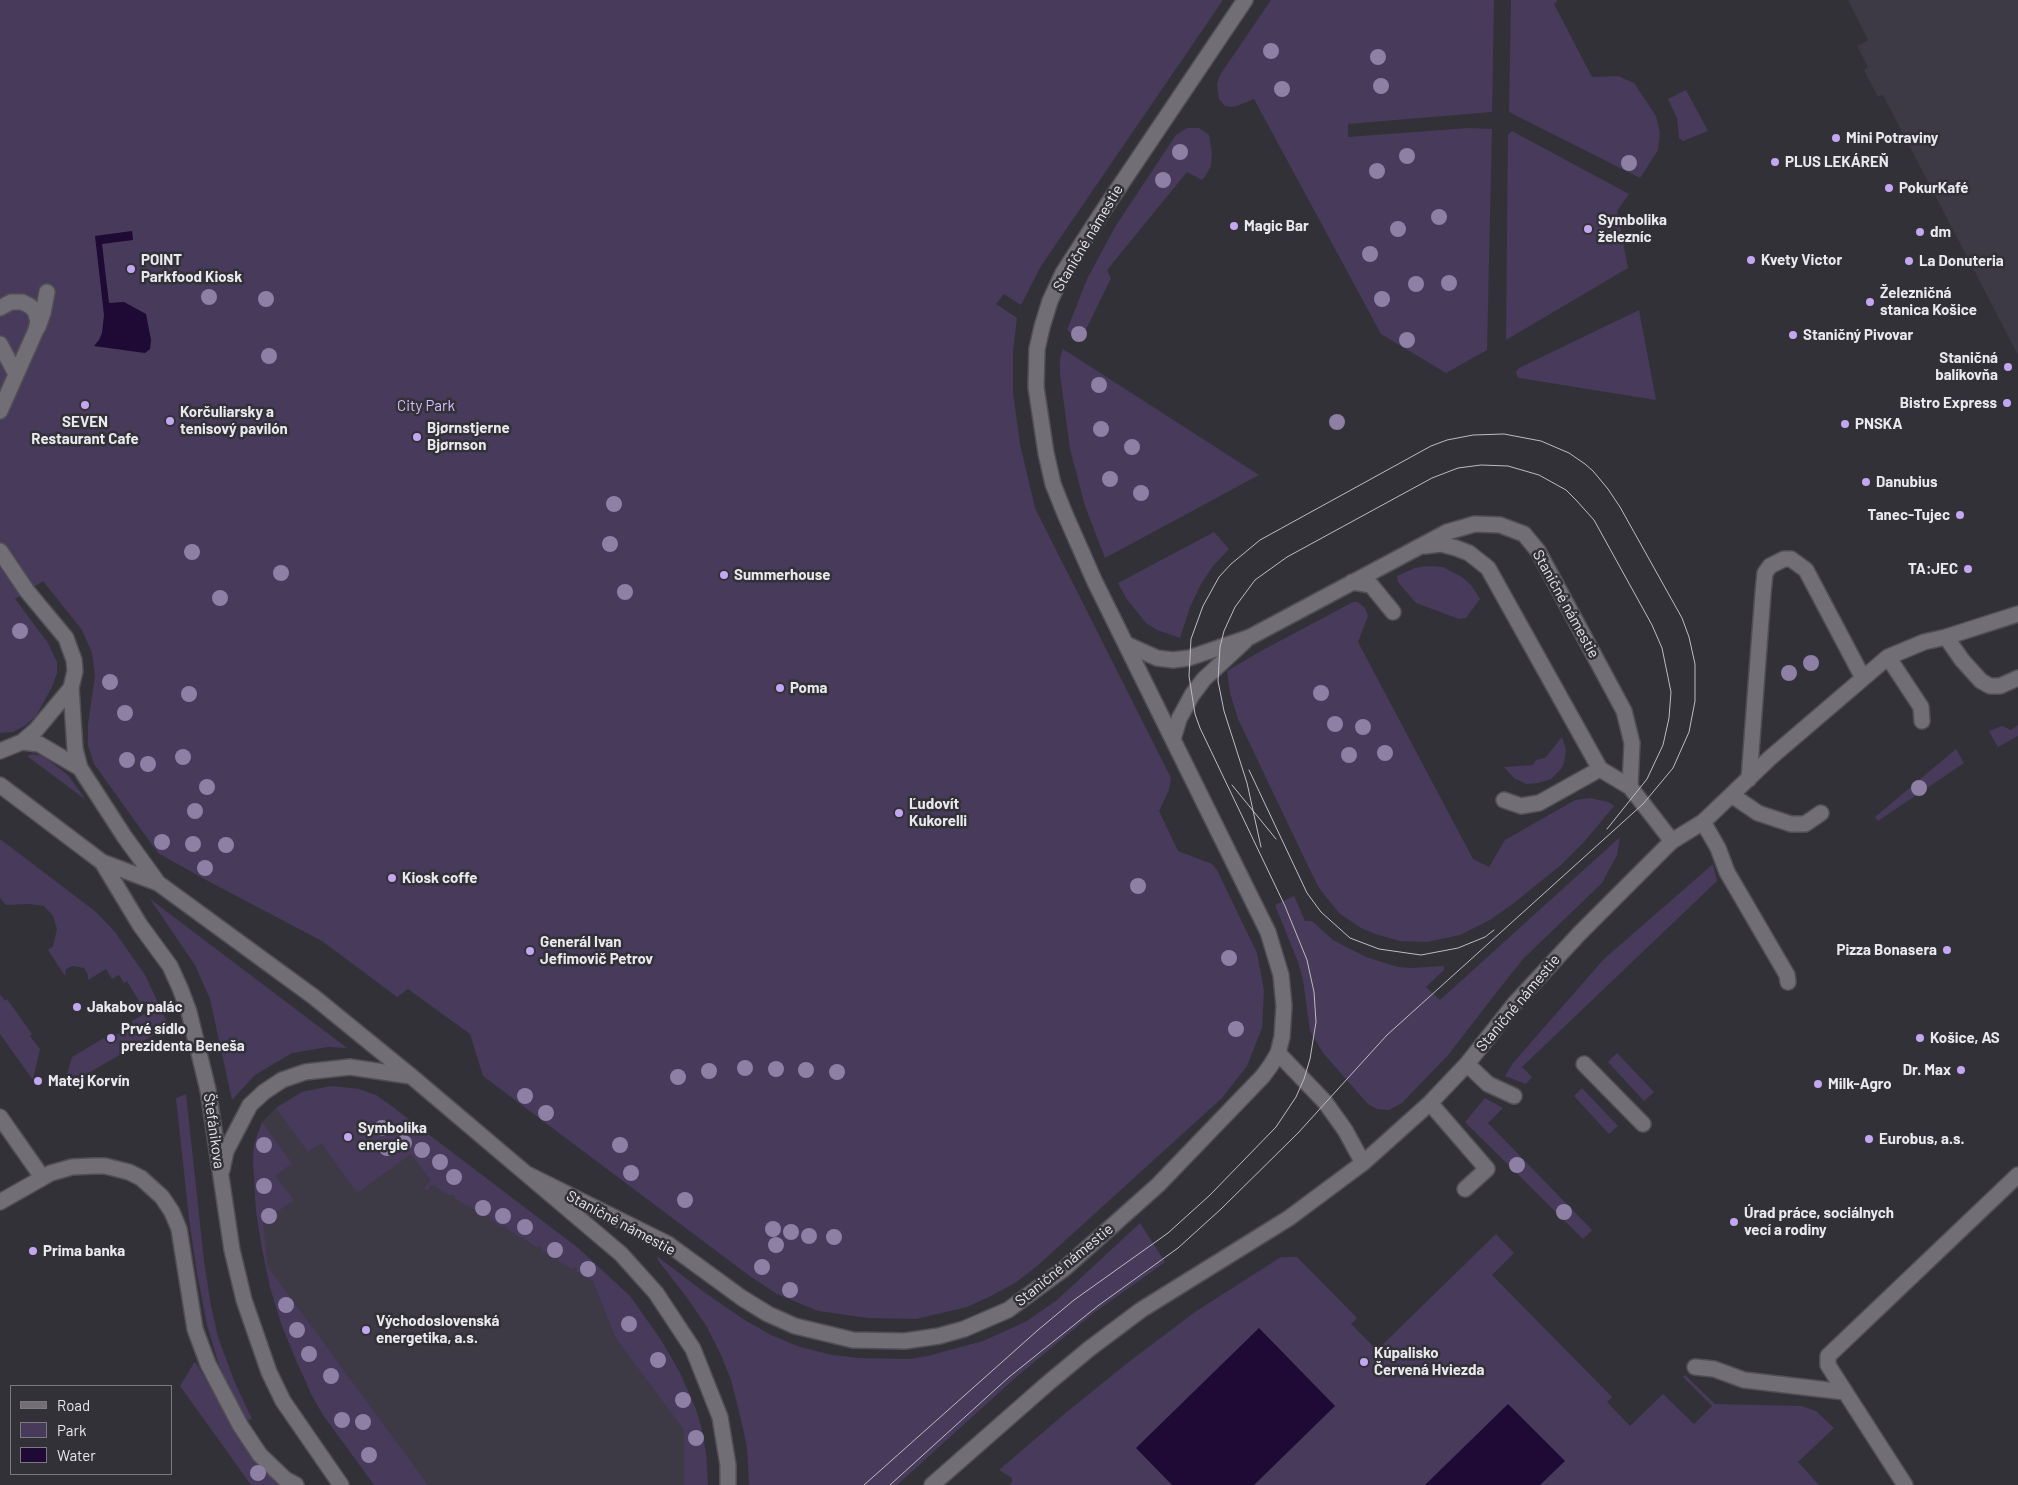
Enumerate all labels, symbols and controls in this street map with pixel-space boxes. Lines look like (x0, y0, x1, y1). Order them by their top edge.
place label: Mini Potraviny (1846, 129, 1938, 147)
marker: Mini Potraviny (1830, 132, 1842, 144)
place label: PLUS LEKÁREŇ (1785, 153, 1889, 171)
marker: PLUS LEKÁREŇ (1769, 156, 1781, 168)
place label: PokurKafé (1899, 179, 1968, 197)
street label: Staničné námestie (1049, 182, 1127, 294)
marker: PokurKafé (1883, 182, 1895, 194)
place label: Symbolika železníc (1598, 211, 1667, 246)
place label: Magic Bar (1244, 217, 1309, 235)
marker: Magic Bar (1228, 220, 1240, 232)
marker: Symbolika železníc (1582, 223, 1594, 235)
place label: dm (1930, 223, 1951, 241)
marker: dm (1914, 226, 1926, 238)
place label: POINT Parkfood Kiosk (141, 251, 242, 286)
place label: Kvety Victor (1761, 251, 1842, 269)
place label: La Donuteria (1919, 252, 2004, 270)
marker: Kvety Victor (1745, 254, 1757, 266)
marker: La Donuteria (1903, 255, 1915, 267)
marker: POINT Parkfood Kiosk (125, 263, 137, 275)
place label: Železničná stanica Košice (1880, 284, 1977, 319)
marker: Železničná stanica Košice (1864, 296, 1876, 308)
place label: Staničný Pivovar (1803, 326, 1913, 344)
marker: Staničný Pivovar (1787, 329, 1799, 341)
place label: Staničná balíkovňa (1935, 349, 1998, 384)
marker: Staničná balíkovňa (2002, 361, 2014, 373)
place label: Bistro Express (1900, 394, 1997, 412)
park label: City Park (397, 397, 455, 415)
marker: Bistro Express (2001, 397, 2013, 409)
marker: SEVEN Restaurant Cafe (79, 399, 91, 411)
place label: Korčuliarsky a tenisový pavilón (180, 403, 288, 438)
place label: SEVEN Restaurant Cafe (31, 413, 139, 448)
marker: Korčuliarsky a tenisový pavilón (164, 415, 176, 427)
place label: PNSKA (1855, 415, 1902, 433)
marker: PNSKA (1839, 418, 1851, 430)
place label: Bjørnstjerne Bjørnson (427, 419, 510, 454)
marker: Bjørnstjerne Bjørnson (411, 431, 423, 443)
place label: Danubius (1876, 473, 1938, 491)
marker: Danubius (1860, 476, 1872, 488)
place label: Tanec-Tujec (1867, 506, 1950, 524)
marker: Tanec-Tujec (1954, 509, 1966, 521)
street label: Staničné námestie (1529, 547, 1603, 661)
place label: TA:JEC (1908, 560, 1958, 578)
marker: TA:JEC (1962, 563, 1974, 575)
place label: Summerhouse (734, 566, 830, 584)
marker: Summerhouse (718, 569, 730, 581)
place label: Poma (790, 679, 827, 697)
marker: Poma (774, 682, 786, 694)
place label: Ľudovít Kukorelli (909, 795, 967, 830)
marker: Ľudovít Kukorelli (893, 807, 905, 819)
place label: Kiosk coffe (402, 869, 478, 887)
marker: Kiosk coffe (386, 872, 398, 884)
place label: Generál Ivan Jefimovič Petrov (540, 933, 653, 968)
place label: Pizza Bonasera (1836, 941, 1937, 959)
marker: Pizza Bonasera (1941, 944, 1953, 956)
marker: Generál Ivan Jefimovič Petrov (524, 945, 536, 957)
street label: Staničné námestie (1472, 951, 1564, 1055)
place label: Jakabov palác (87, 998, 182, 1016)
marker: Jakabov palác (71, 1001, 83, 1013)
place label: Prvé sídlo prezidenta Beneša (121, 1020, 245, 1055)
place label: Košice, AS (1930, 1029, 2000, 1047)
marker: Prvé sídlo prezidenta Beneša (105, 1032, 117, 1044)
marker: Košice, AS (1914, 1032, 1926, 1044)
place label: Dr. Max (1903, 1061, 1951, 1079)
marker: Dr. Max (1955, 1064, 1967, 1076)
place label: Matej Korvín (48, 1072, 130, 1090)
marker: Matej Korvín (32, 1075, 44, 1087)
place label: Milk-Agro (1828, 1075, 1892, 1093)
marker: Milk-Agro (1812, 1078, 1824, 1090)
street label: Štefánikova (200, 1092, 228, 1170)
place label: Symbolika energie (358, 1119, 427, 1154)
place label: Eurobus, a.s. (1879, 1130, 1965, 1148)
marker: Symbolika energie (342, 1131, 354, 1143)
marker: Eurobus, a.s. (1863, 1133, 1875, 1145)
street label: Staničné námestie (563, 1187, 679, 1259)
place label: Úrad práce, sociálnych vecí a rodiny (1744, 1204, 1894, 1239)
marker: Úrad práce, sociálnych vecí a rodiny (1728, 1216, 1740, 1228)
street label: Staničné námestie (1011, 1220, 1117, 1310)
place label: Prima banka (43, 1242, 125, 1260)
marker: Prima banka (27, 1245, 39, 1257)
place label: Východoslovenská energetika, a.s. (376, 1312, 499, 1347)
marker: Východoslovenská energetika, a.s. (360, 1324, 372, 1336)
place label: Kúpalisko Červená Hviezda (1374, 1344, 1484, 1379)
marker: Kúpalisko Červená Hviezda (1358, 1356, 1370, 1368)
legend (10, 1385, 172, 1475)
text: Road (57, 1396, 90, 1414)
text: Park (57, 1421, 86, 1439)
text: Water (57, 1446, 96, 1464)

